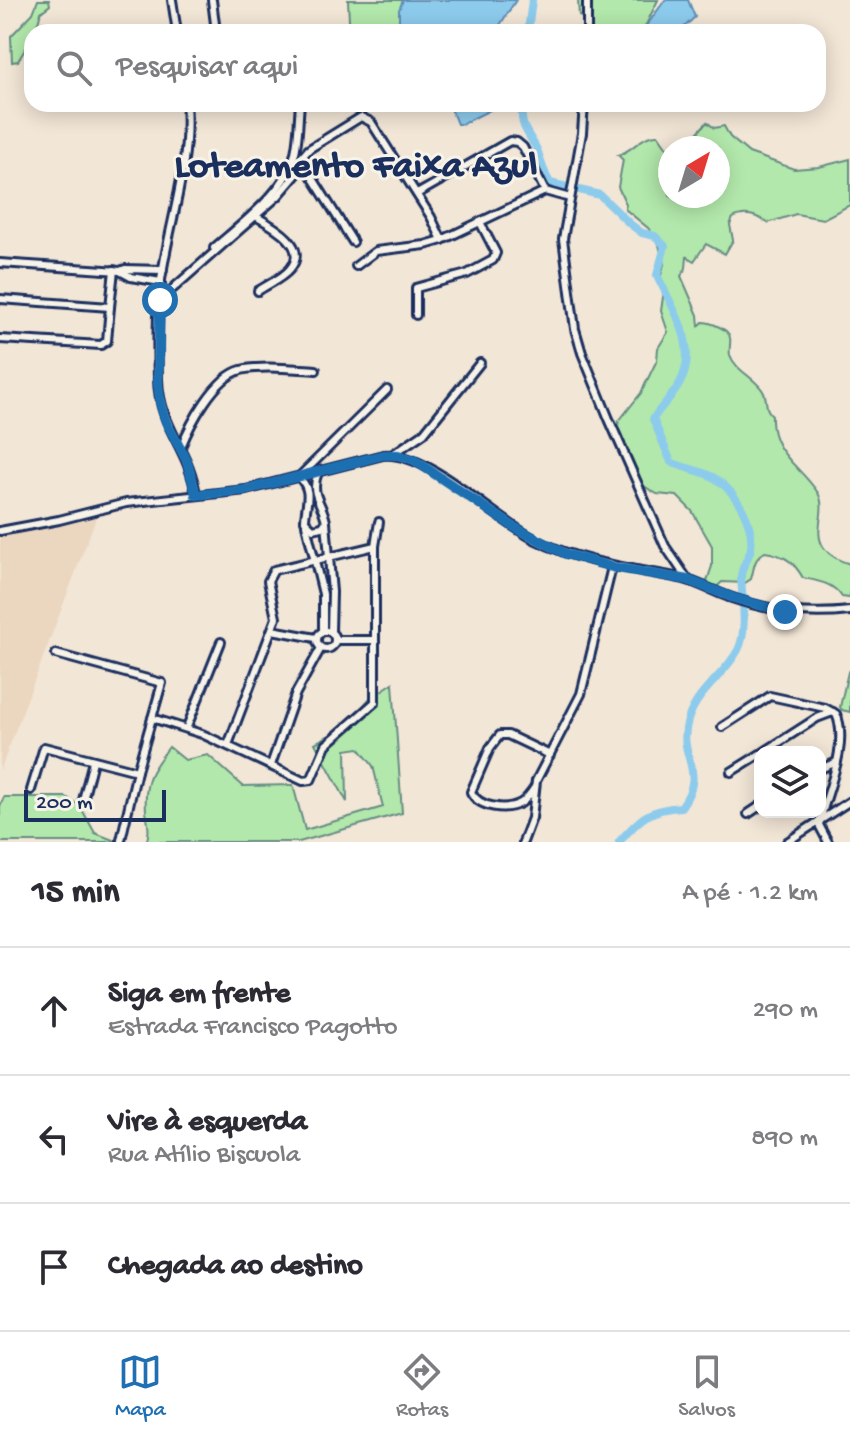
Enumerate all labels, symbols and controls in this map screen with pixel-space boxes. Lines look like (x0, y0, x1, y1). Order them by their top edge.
search box (24, 24, 826, 112)
icon: search (52, 46, 96, 90)
text: Pesquisar aqui (116, 51, 298, 86)
north arrow (658, 136, 730, 208)
district label: Loteamento Faixa Azul (175, 146, 538, 190)
route start (142, 282, 178, 318)
route end (767, 594, 803, 630)
map controls (754, 746, 826, 818)
button: layers (754, 746, 826, 818)
scale bar (24, 786, 166, 822)
text: 200 m (36, 791, 93, 817)
text: 15 min (32, 874, 119, 914)
text: A pé · 1.2 km (682, 879, 818, 910)
text: Siga em frente (108, 978, 290, 1013)
icon: ahead (32, 989, 76, 1033)
text: 290 m (753, 996, 818, 1027)
text: Estrada Francisco Pagotto (108, 1013, 397, 1044)
text: Vire à esquerda (108, 1106, 307, 1141)
icon: left (32, 1117, 76, 1161)
text: 890 m (751, 1124, 818, 1155)
text: Rua Atílio Biscuola (108, 1141, 300, 1172)
icon: arrive (32, 1245, 76, 1289)
text: Chegada ao destino (108, 1250, 363, 1285)
tab: Mapa (115, 1350, 166, 1424)
tab: Rotas (396, 1350, 448, 1424)
tab: Salvos (678, 1350, 735, 1424)

